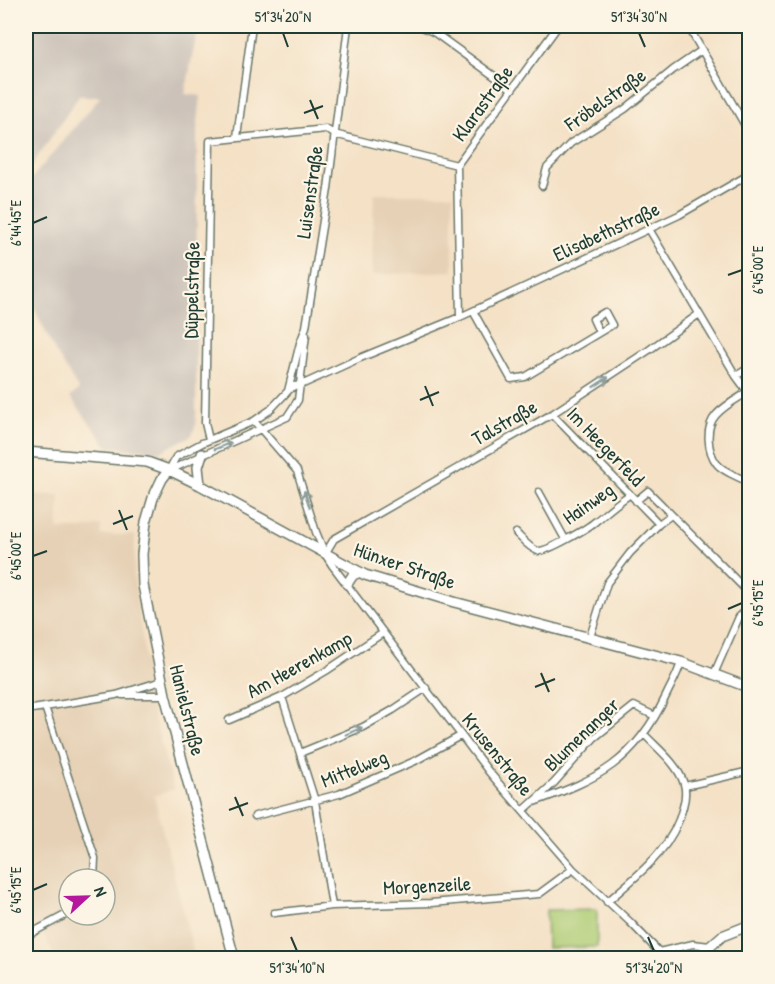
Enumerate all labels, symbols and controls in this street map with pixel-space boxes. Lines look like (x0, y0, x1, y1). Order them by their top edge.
text: 51°34'20"N (255, 6, 311, 27)
text: 51°34'30"N (611, 6, 667, 27)
street label: Klarastraße (445, 60, 519, 146)
street label: Fröbelstraße (558, 61, 651, 137)
street label: Luisenstraße (289, 144, 329, 240)
street label: Elisabethstraße (548, 195, 664, 267)
text: 6°44'45"E (5, 199, 26, 246)
street label: Düppelstraße (177, 241, 205, 339)
text: 6°45'00"E (747, 245, 768, 294)
one-way arrow (592, 376, 608, 388)
street label: Talstraße (466, 392, 542, 451)
street label: Im Heegerfeld (561, 400, 651, 492)
one-way arrow (213, 440, 231, 451)
street label: Hainweg (557, 476, 619, 530)
one-way arrow (300, 490, 311, 509)
text: 6°45'00"E (5, 531, 26, 580)
street label: Hünxer Straße (351, 535, 459, 595)
text: 6°45'15"E (747, 579, 768, 626)
street label: Am Heerenkamp (242, 624, 357, 704)
street label: Hanielstraße (164, 662, 212, 758)
street label: Blumenanger (537, 691, 625, 777)
street label: Krusenstraße (456, 707, 540, 801)
one-way arrow (344, 725, 362, 736)
street label: Mittelweg (317, 742, 391, 794)
text: 6°45'15"E (5, 866, 26, 913)
north arrow (57, 867, 117, 927)
street label: Morgenzeile (382, 869, 472, 901)
text: N (89, 883, 113, 900)
text: 51°34'10"N (270, 957, 324, 978)
text: 51°34'20"N (626, 957, 682, 978)

